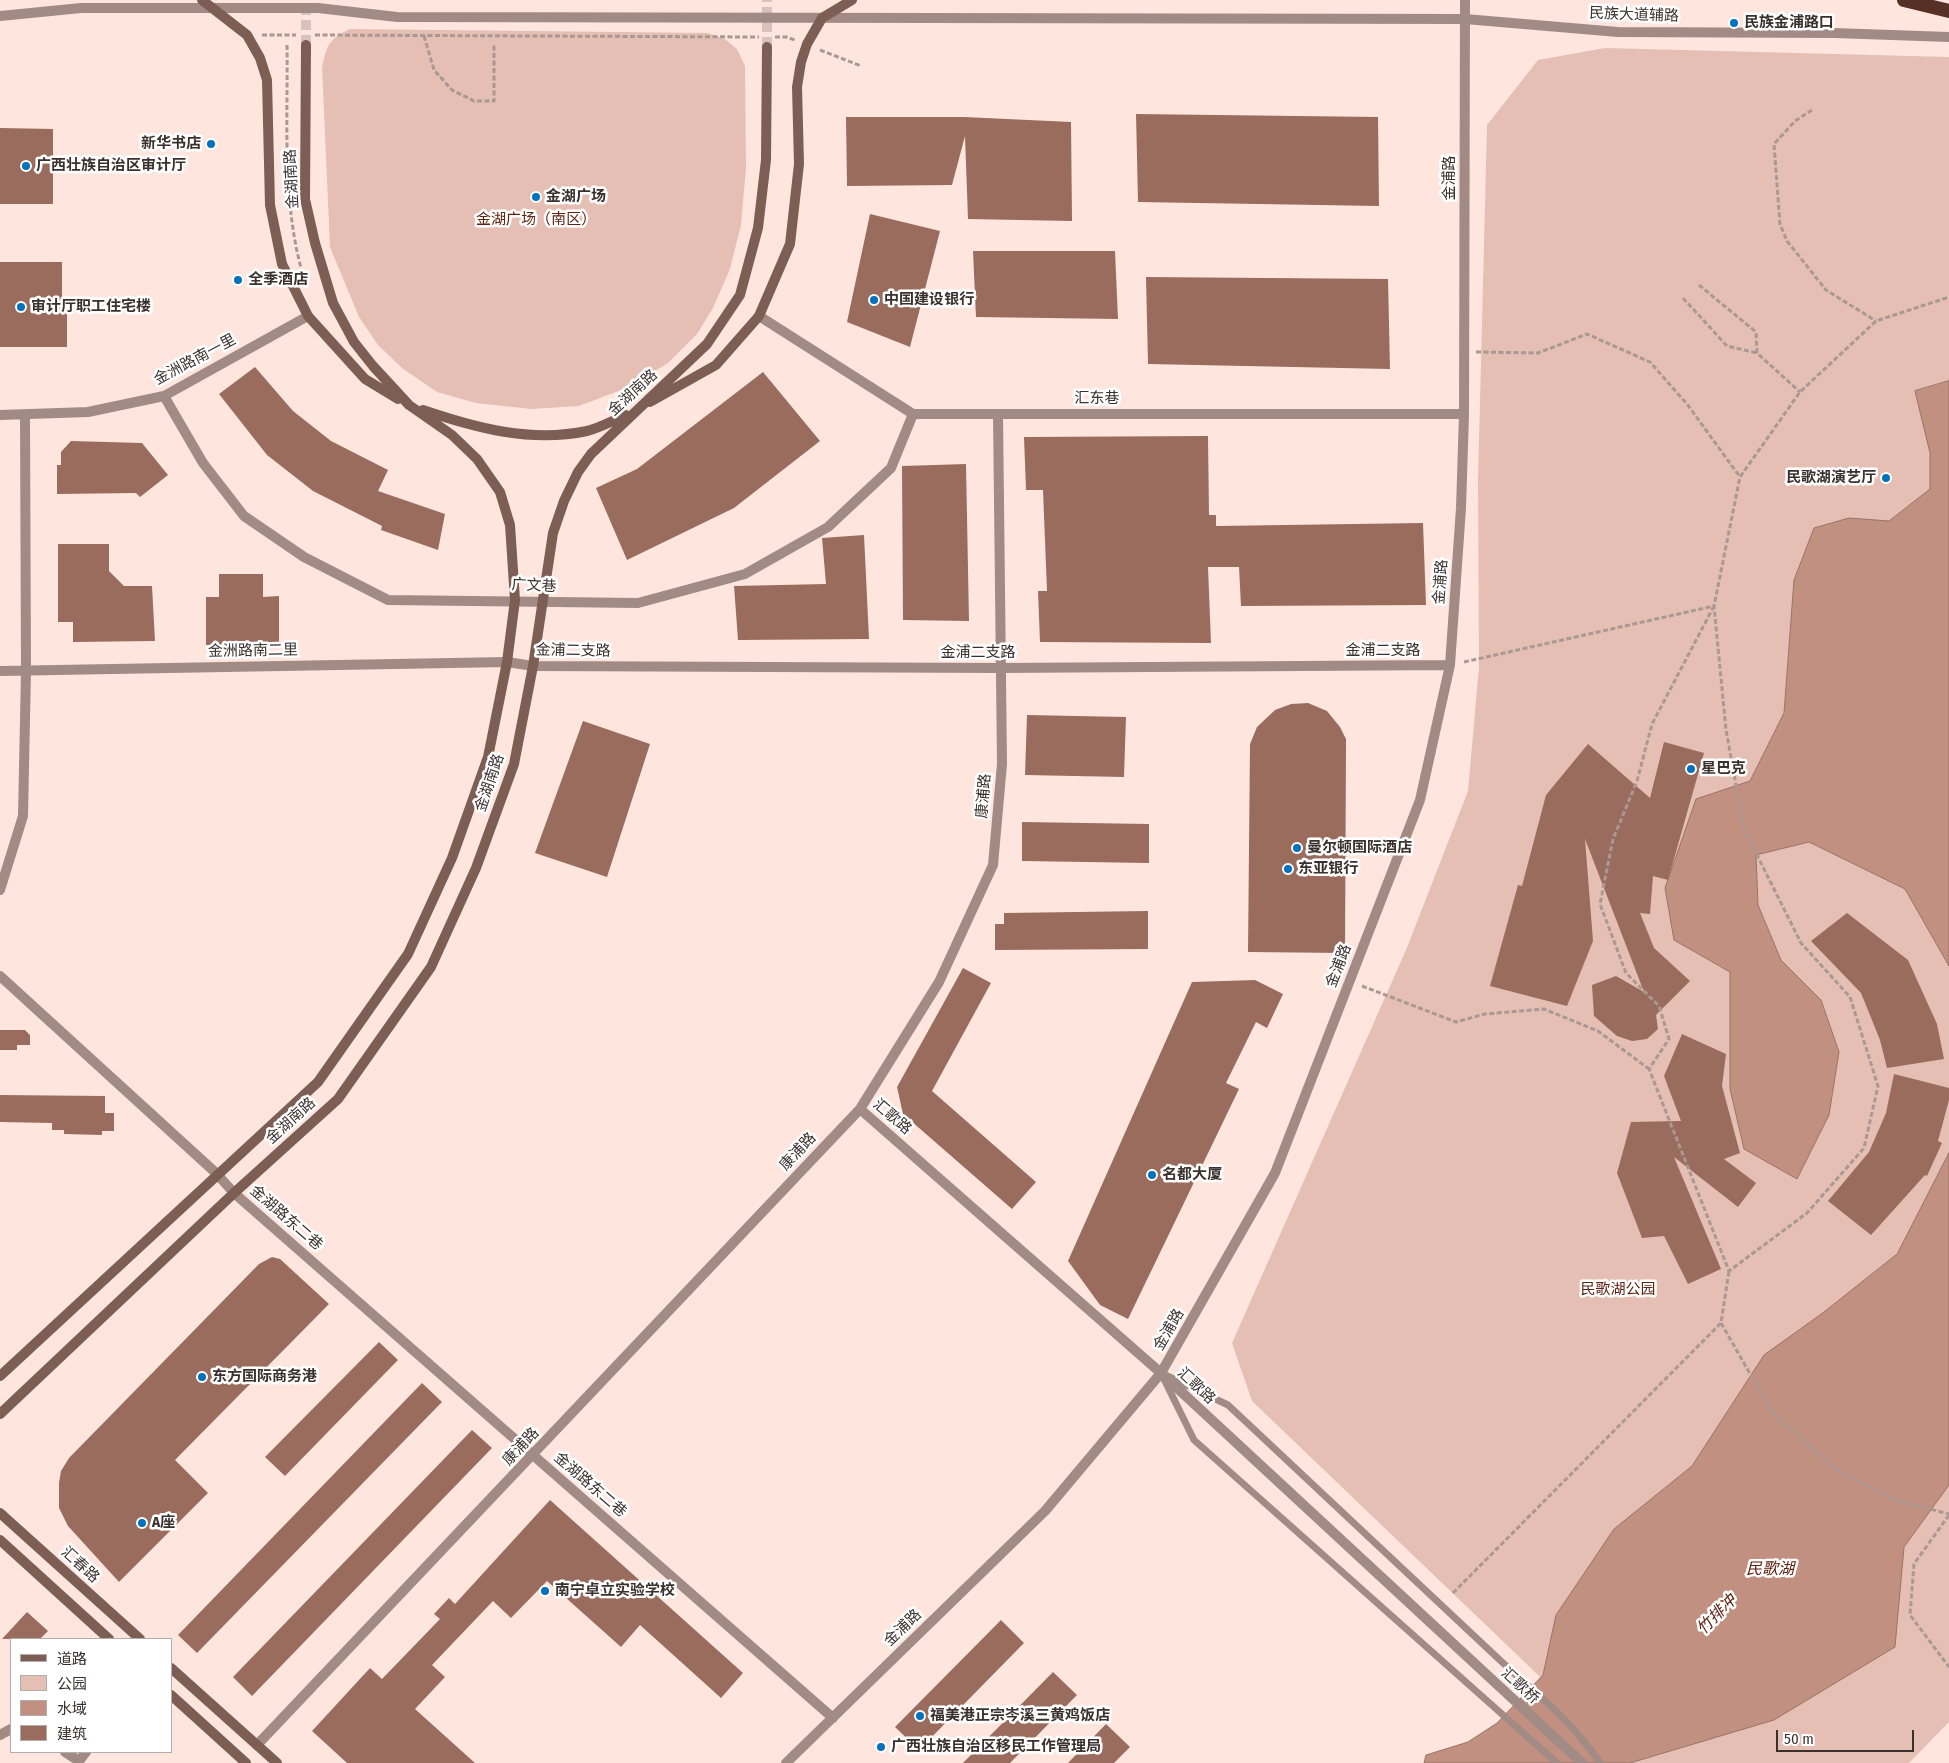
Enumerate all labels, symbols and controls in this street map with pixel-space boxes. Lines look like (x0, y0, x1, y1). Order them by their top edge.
street label: 民族大道辅路 (1589, 4, 1679, 26)
place label: 民族金浦路口 (1744, 14, 1834, 32)
marker: 民族金浦路口 (1728, 17, 1740, 29)
place label: 新华书店 (141, 135, 201, 153)
marker: 新华书店 (205, 138, 217, 150)
street label: 金湖南路 (281, 149, 303, 209)
street label: 金浦路 (1441, 156, 1459, 200)
place label: 广西壮族自治区审计厅 (36, 157, 186, 175)
marker: 广西壮族自治区审计厅 (20, 160, 32, 172)
place label: 金湖广场 (546, 188, 606, 206)
marker: 金湖广场 (530, 191, 542, 203)
park label: 金湖广场（南区） (476, 211, 596, 229)
place label: 全季酒店 (248, 271, 308, 289)
marker: 全季酒店 (232, 274, 244, 286)
place label: 中国建设银行 (884, 291, 974, 309)
marker: 中国建设银行 (868, 294, 880, 306)
place label: 审计厅职工住宅楼 (31, 298, 151, 316)
marker: 审计厅职工住宅楼 (15, 301, 27, 313)
street label: 金洲路南一里 (151, 331, 239, 389)
street label: 金湖南路 (605, 366, 661, 420)
street label: 汇东巷 (1075, 390, 1119, 408)
place label: 民歌湖演艺厅 (1786, 469, 1876, 487)
marker: 民歌湖演艺厅 (1880, 472, 1892, 484)
street label: 金浦路 (1430, 559, 1452, 605)
street label: 广文巷 (511, 576, 557, 596)
street label: 金洲路南二里 (208, 641, 298, 661)
street label: 金浦二支路 (535, 641, 611, 661)
street label: 金浦二支路 (1346, 642, 1420, 660)
street label: 金浦二支路 (941, 644, 1015, 662)
street label: 金湖南路 (472, 752, 508, 814)
place label: 星巴克 (1701, 760, 1746, 778)
marker: 星巴克 (1685, 763, 1697, 775)
street label: 康浦路 (973, 773, 995, 819)
place label: 曼尔顿国际酒店 (1307, 839, 1412, 857)
marker: 曼尔顿国际酒店 (1291, 842, 1303, 854)
place label: 东亚银行 (1298, 860, 1358, 878)
marker: 东亚银行 (1282, 863, 1294, 875)
street label: 金浦路 (1323, 942, 1355, 990)
street label: 金湖南路 (263, 1094, 319, 1148)
street label: 汇歌路 (869, 1095, 915, 1139)
street label: 康浦路 (776, 1129, 820, 1175)
place label: 名都大厦 (1162, 1166, 1222, 1184)
marker: 名都大厦 (1146, 1169, 1158, 1181)
street label: 金湖路东二巷 (246, 1182, 326, 1254)
park label: 民歌湖公园 (1581, 1281, 1655, 1299)
street label: 金浦路 (1150, 1306, 1188, 1354)
street label: 汇歌路 (1173, 1364, 1219, 1408)
place label: 东方国际商务港 (212, 1368, 317, 1386)
marker: 东方国际商务港 (196, 1371, 208, 1383)
street label: 康浦路 (499, 1424, 543, 1470)
street label: 金湖路东二巷 (550, 1449, 630, 1521)
place label: A座 (152, 1514, 175, 1532)
marker: A座 (136, 1517, 148, 1529)
street label: 汇春路 (57, 1543, 103, 1587)
water label: 民歌湖 (1746, 1560, 1794, 1580)
place label: 南宁卓立实验学校 (555, 1582, 675, 1600)
marker: 南宁卓立实验学校 (539, 1585, 551, 1597)
water label: 竹排冲 (1693, 1591, 1741, 1639)
street label: 金浦路 (881, 1606, 925, 1650)
legend (10, 1638, 172, 1753)
text: 道路 (57, 1650, 87, 1668)
street label: 汇歌桥 (1497, 1664, 1543, 1708)
text: 公园 (57, 1675, 87, 1693)
text: 水域 (57, 1700, 87, 1718)
place label: 福美港正宗岑溪三黄鸡饭店 (930, 1707, 1110, 1725)
marker: 福美港正宗岑溪三黄鸡饭店 (914, 1710, 926, 1722)
scale bar (1779, 1720, 1916, 1752)
text: 建筑 (57, 1725, 87, 1743)
text: 50 m (1784, 1730, 1814, 1748)
place label: 广西壮族自治区移民工作管理局 (891, 1738, 1101, 1756)
marker: 广西壮族自治区移民工作管理局 (875, 1741, 887, 1753)

